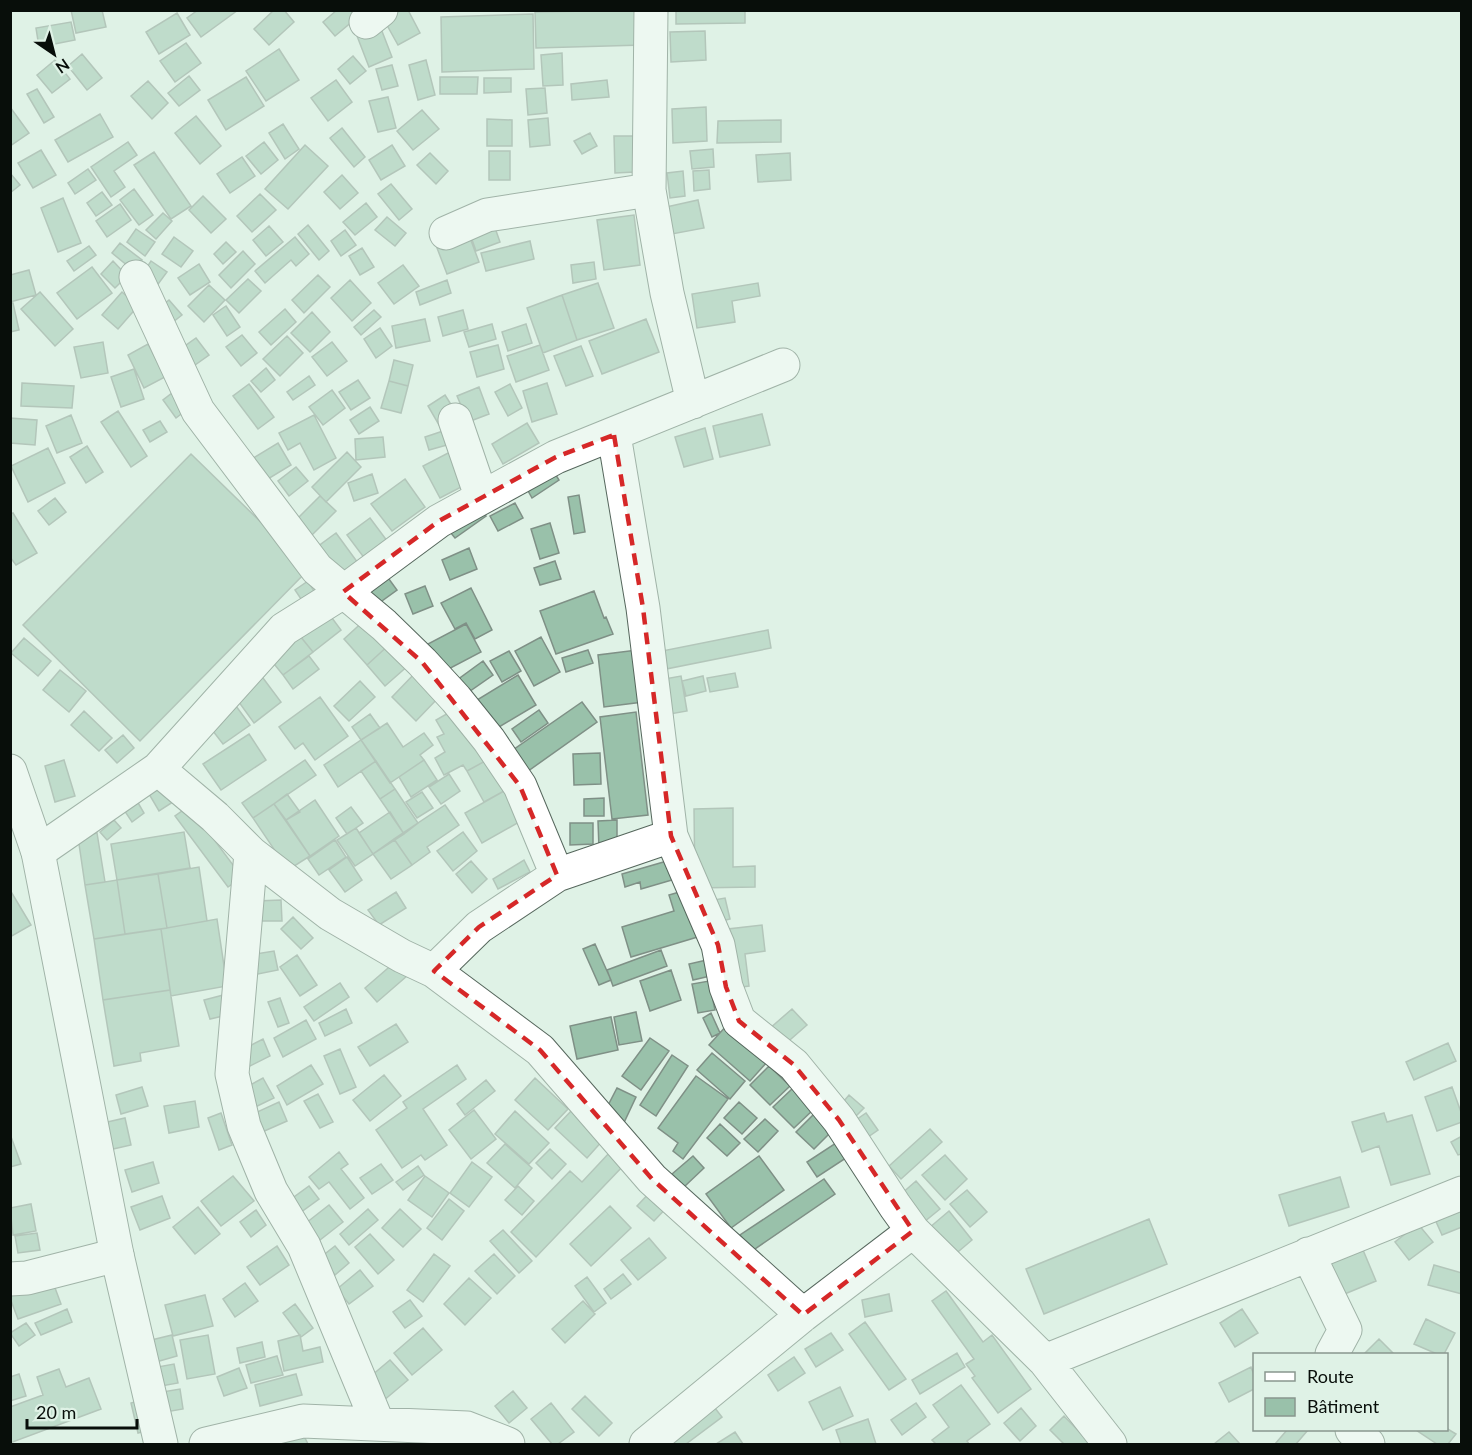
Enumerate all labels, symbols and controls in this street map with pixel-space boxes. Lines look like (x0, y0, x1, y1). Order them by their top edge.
north arrow (24, 24, 84, 84)
text: N (52, 55, 73, 78)
legend (1253, 1353, 1448, 1431)
text: Route (1307, 1365, 1354, 1387)
scale bar (27, 1392, 136, 1430)
text: Bâtiment (1307, 1395, 1380, 1417)
text: 20 m (36, 1401, 76, 1423)

